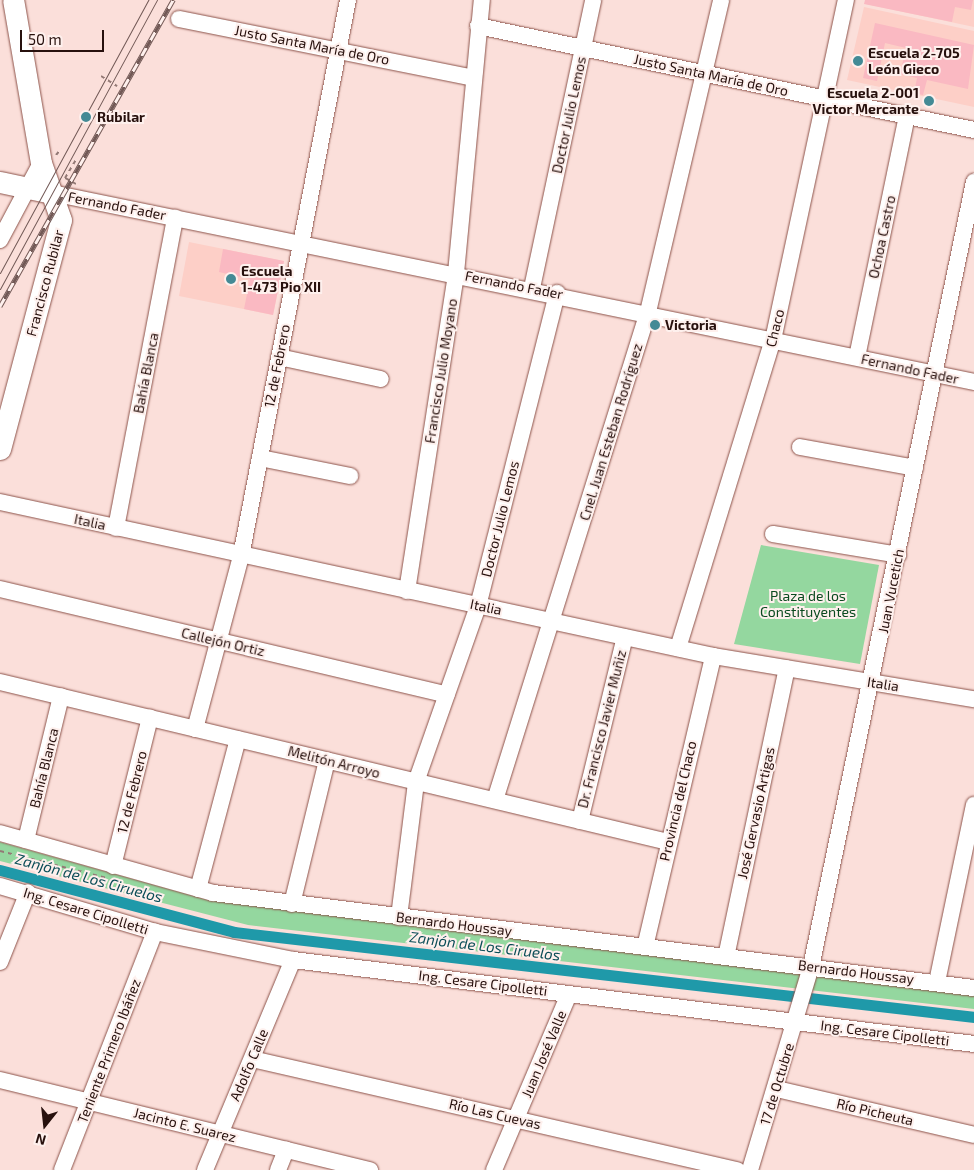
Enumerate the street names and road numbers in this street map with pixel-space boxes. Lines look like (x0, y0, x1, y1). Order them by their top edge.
street label: Justo Santa María de Oro (233, 22, 391, 68)
street label: Justo Santa María de Oro (632, 50, 790, 100)
street label: Doctor Julio Lemos (548, 55, 590, 175)
street label: Fernando Fader (67, 188, 167, 224)
street label: Ochoa Castro (865, 194, 899, 280)
street label: Francisco Rubilar (23, 228, 67, 338)
street label: Fernando Fader (464, 267, 564, 303)
street label: Francisco Julio Moyano (421, 297, 461, 445)
street label: Chaco (762, 307, 788, 349)
street label: 12 de Febrero (261, 323, 293, 409)
street label: Bahía Blanca (130, 331, 162, 415)
street label: Cnel. Juan Esteban Rodríguez (576, 341, 646, 523)
street label: Fernando Fader (860, 350, 960, 388)
street label: Doctor Julio Lemos (477, 459, 523, 579)
street label: Italia (73, 510, 107, 534)
street label: Juan Vucetich (875, 547, 907, 635)
street label: Italia (469, 595, 503, 619)
street label: Callejón Ortiz (180, 624, 266, 660)
street label: Dr. Francisco Javier Muñiz (574, 648, 630, 810)
street label: Italia (866, 673, 900, 695)
street label: Bahía Blanca (26, 726, 62, 810)
street label: Provincia del Chaco (656, 739, 700, 863)
street label: Melitón Arroyo (286, 742, 382, 782)
street label: José Gervasio Artigas (734, 745, 778, 881)
street label: 12 de Febrero (114, 749, 150, 835)
street label: Ing. Cesare Cipolletti (21, 884, 151, 938)
street label: Bernardo Houssay (395, 909, 513, 939)
street label: Bernardo Houssay (797, 957, 915, 987)
street label: Ing. Cesare Cipolletti (418, 967, 548, 999)
street label: Teniente Primero Ibáñez (74, 977, 144, 1125)
street label: Juan José Valle (518, 1008, 570, 1100)
street label: Ing. Cesare Cipolletti (820, 1017, 950, 1049)
street label: Adolfo Calle (226, 1026, 272, 1104)
street label: 17 de Octubre (757, 1041, 797, 1127)
street label: Río Las Cuevas (447, 1095, 543, 1133)
street label: Río Picheuta (835, 1095, 915, 1129)
street label: Jacinto E. Suarez (132, 1104, 238, 1146)

